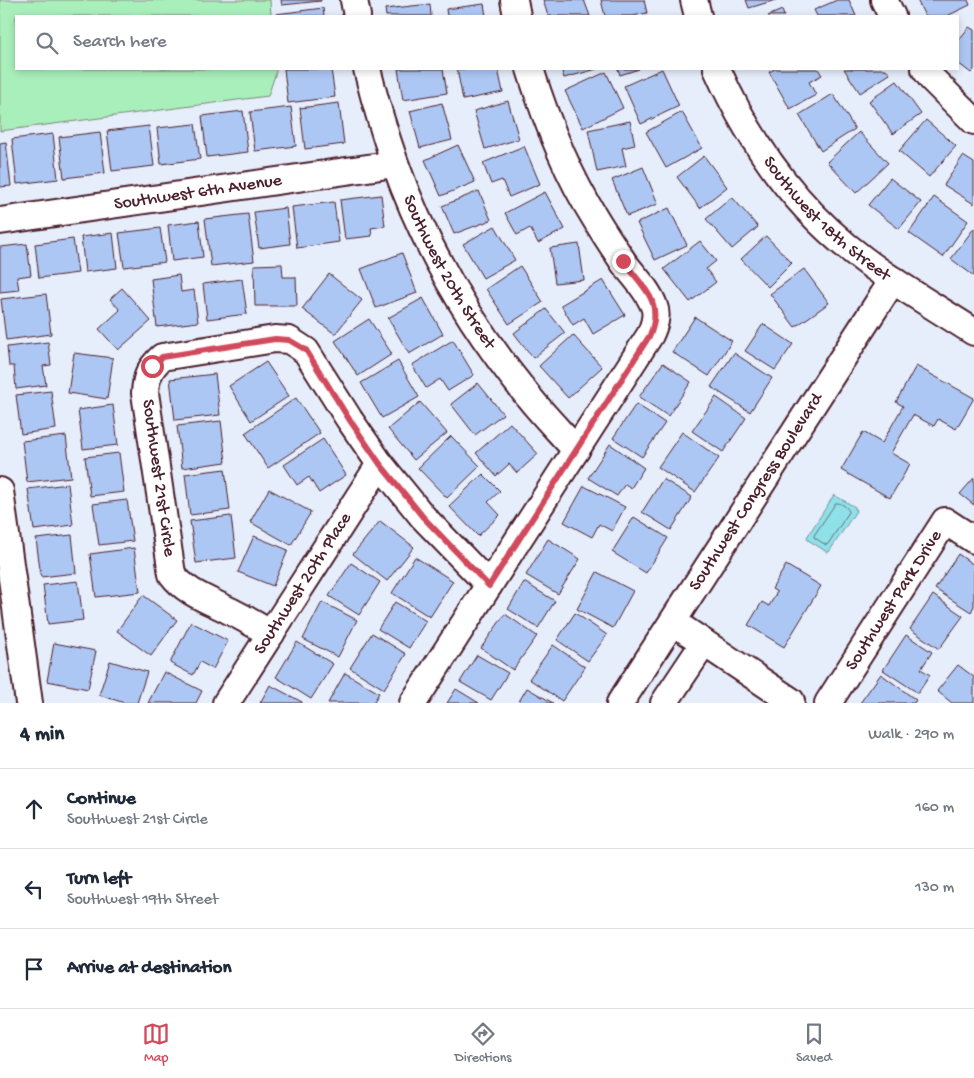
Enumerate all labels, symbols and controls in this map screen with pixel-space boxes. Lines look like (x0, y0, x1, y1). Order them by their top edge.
search box (15, 15, 959, 70)
icon: search (33, 29, 61, 57)
text: Search here (73, 31, 167, 54)
street label: Southwest 18th Street (758, 152, 896, 287)
street label: Southwest 6th Avenue (113, 170, 284, 215)
street label: Southwest 20th Street (398, 192, 501, 355)
route end (612, 250, 635, 273)
route start (141, 355, 164, 378)
street label: Southwest Congress Boulevard (685, 388, 828, 595)
street label: Southwest 21st Circle (137, 398, 180, 559)
street label: Southwest 20th Place (250, 508, 357, 658)
street label: Southwest Park Drive (841, 526, 947, 674)
text: 4 min (20, 723, 64, 748)
text: Walk · 290 m (868, 726, 954, 745)
text: Continue (67, 788, 136, 811)
icon: ahead (20, 795, 48, 823)
text: 160 m (915, 799, 954, 818)
text: Southwest 21st Circle (67, 811, 208, 830)
text: Turn left (67, 868, 131, 891)
icon: left (20, 875, 48, 903)
text: 130 m (915, 879, 954, 898)
text: Southwest 19th Street (67, 891, 218, 910)
icon: arrive (20, 955, 48, 983)
text: Arrive at destination (67, 957, 231, 980)
tab: Map (142, 1020, 170, 1067)
tab: Directions (455, 1020, 512, 1067)
tab: Saved (796, 1020, 832, 1067)

